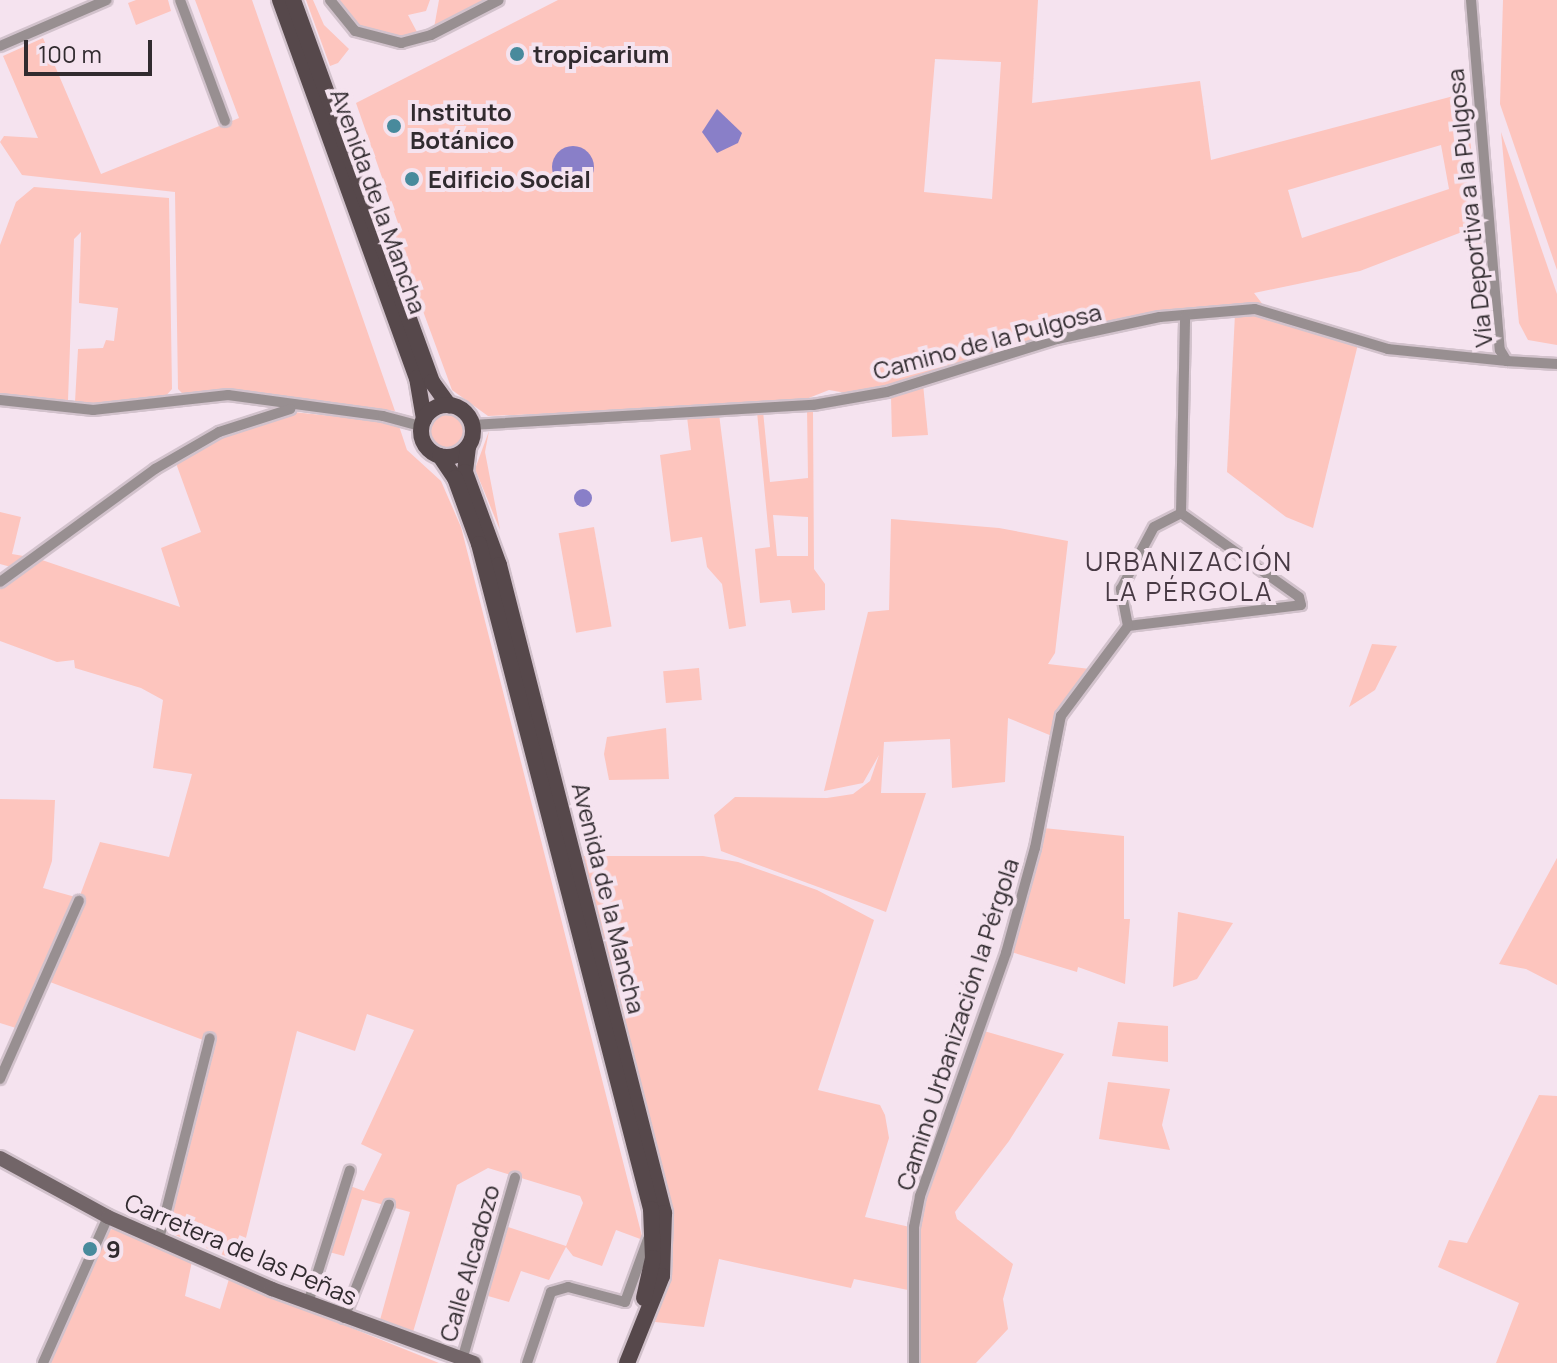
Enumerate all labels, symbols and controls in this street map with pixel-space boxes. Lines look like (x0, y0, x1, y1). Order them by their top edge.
scale bar (28, 24, 156, 74)
text: 100 m (38, 37, 102, 70)
place label: tropicarium (533, 40, 669, 68)
marker: tropicarium (508, 45, 526, 63)
street label: Vía Deportiva a la Pulgosa (1440, 67, 1498, 349)
street label: Avenida de la Mancha (325, 85, 433, 317)
place label: Instituto Botánico (410, 98, 514, 154)
marker: Instituto Botánico (385, 117, 403, 135)
place label: Edificio Social (428, 165, 591, 193)
marker: Edificio Social (403, 170, 421, 188)
street label: Camino de la Pulgosa (870, 297, 1104, 385)
district label: URBANIZACIÓN LA PÉRGOLA (1085, 546, 1293, 608)
street label: Avenida de la Mancha (566, 779, 652, 1017)
street label: Camino Urbanización la Pérgola (890, 854, 1024, 1194)
street label: Calle Alcadozo (433, 1181, 505, 1345)
street label: Carretera de las Peñas (121, 1187, 361, 1311)
place label: 9 (106, 1235, 121, 1263)
marker: 9 (81, 1240, 99, 1258)

